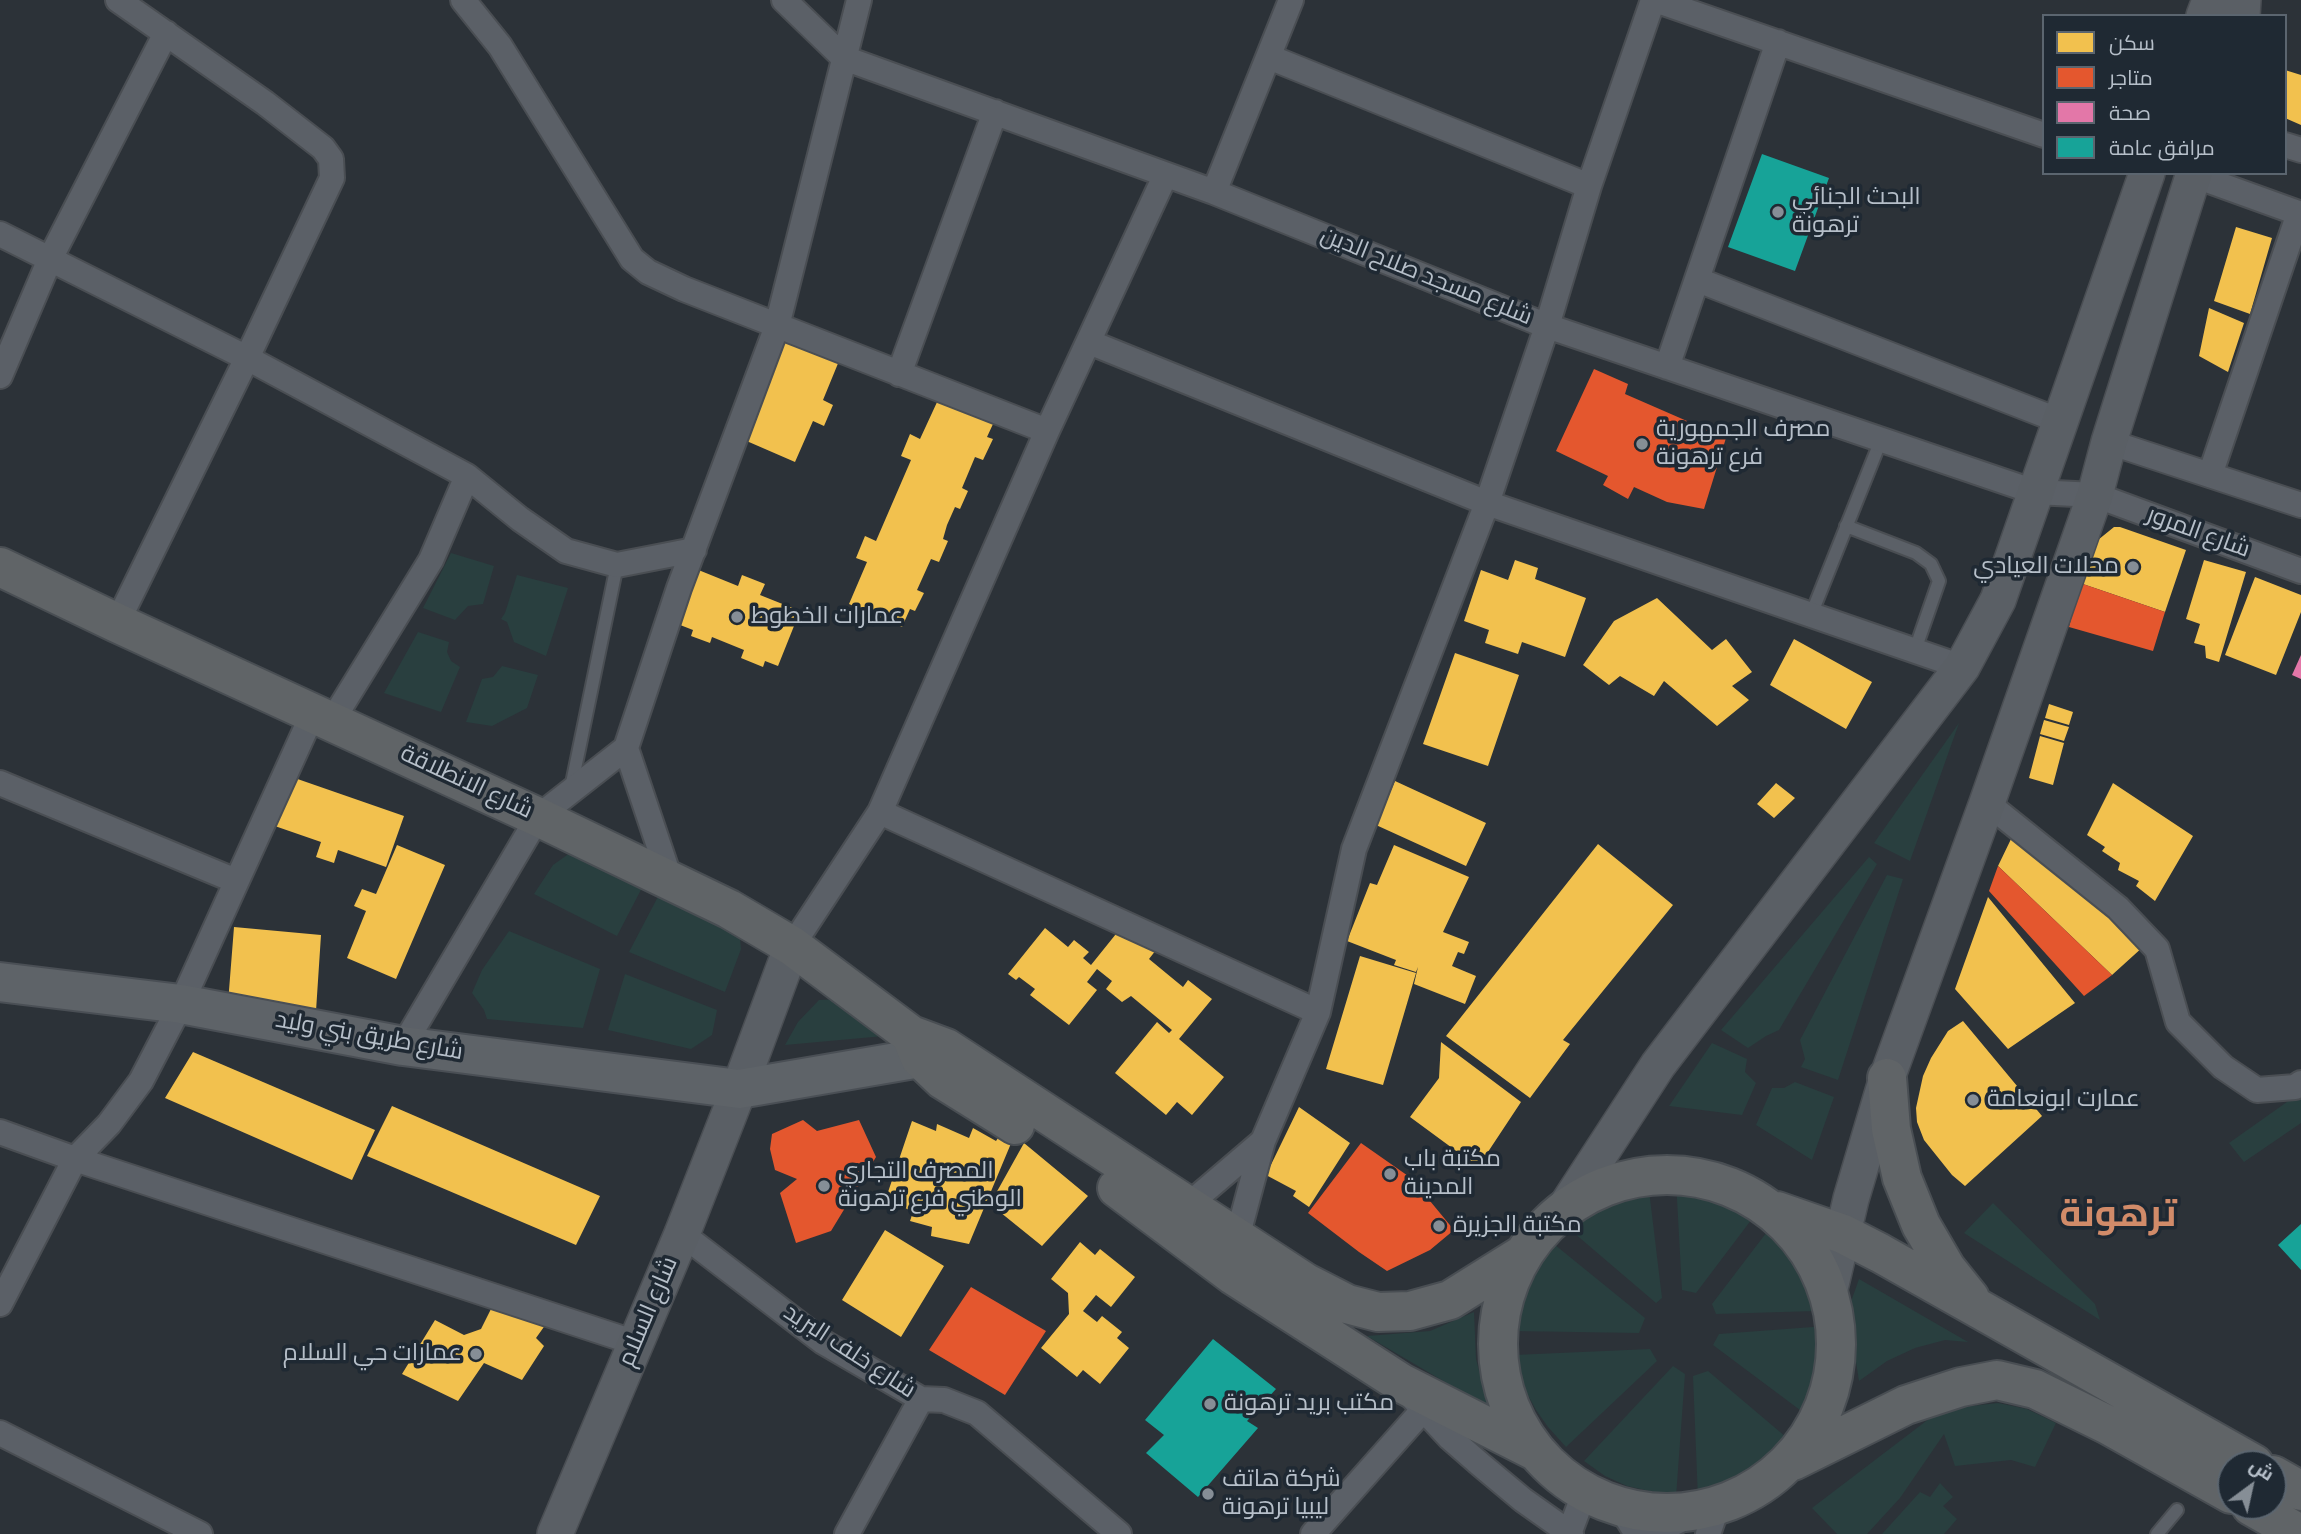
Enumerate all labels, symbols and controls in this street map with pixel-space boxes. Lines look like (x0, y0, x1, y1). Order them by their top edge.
legend (2042, 14, 2287, 175)
text: سكن (2109, 26, 2155, 58)
text: متاجر (2109, 61, 2153, 93)
text: صحة (2109, 96, 2151, 128)
text: مرافق عامة (2109, 131, 2215, 163)
place label: البحث الجنائي ترهونة (1792, 184, 1921, 240)
marker: البحث الجنائي ترهونة (1770, 204, 1786, 220)
street label: شلرع مسجد صلاح الدين (1316, 221, 1536, 333)
place label: مصرف الجمهورية فرع ترهونة (1656, 416, 1830, 472)
marker: مصرف الجمهورية فرع ترهونة (1634, 436, 1650, 452)
street label: شارع المرور (2143, 501, 2253, 565)
place label: محلات العيادي (1973, 553, 2119, 581)
marker: محلات العيادي (2125, 559, 2141, 575)
place label: عمارات الخطوط (751, 603, 903, 631)
marker: عمارات الخطوط (729, 609, 745, 625)
street label: شارع الانطلاقة (395, 740, 537, 826)
street label: شارع طريق بني وليد (273, 1006, 465, 1068)
place label: عمارت ابونعامة (1987, 1086, 2140, 1114)
marker: عمارت ابونعامة (1965, 1092, 1981, 1108)
place label: مكتبة باب المدينة (1404, 1146, 1501, 1202)
place label: المصرف التجاري الوطني فرع ترهونة (838, 1158, 1022, 1214)
marker: مكتبة باب المدينة (1382, 1166, 1398, 1182)
marker: المصرف التجاري الوطني فرع ترهونة (816, 1178, 832, 1194)
district label: ترهونة (2059, 1194, 2177, 1240)
place label: مكتبة الجزيرة (1453, 1212, 1582, 1240)
marker: مكتبة الجزيرة (1431, 1218, 1447, 1234)
street label: شارع السلام (613, 1253, 685, 1371)
street label: شارع خلف البريد (778, 1299, 920, 1405)
place label: عمارات حي السلام (283, 1340, 462, 1368)
marker: عمارات حي السلام (468, 1346, 484, 1362)
place label: مكتب بريد ترهونة (1224, 1390, 1394, 1418)
marker: مكتب بريد ترهونة (1202, 1396, 1218, 1412)
north arrow (2217, 1450, 2287, 1520)
text: ش (2244, 1450, 2281, 1487)
place label: شركة هاتف ليبيا ترهونة (1222, 1466, 1341, 1522)
marker: شركة هاتف ليبيا ترهونة (1200, 1486, 1216, 1502)

